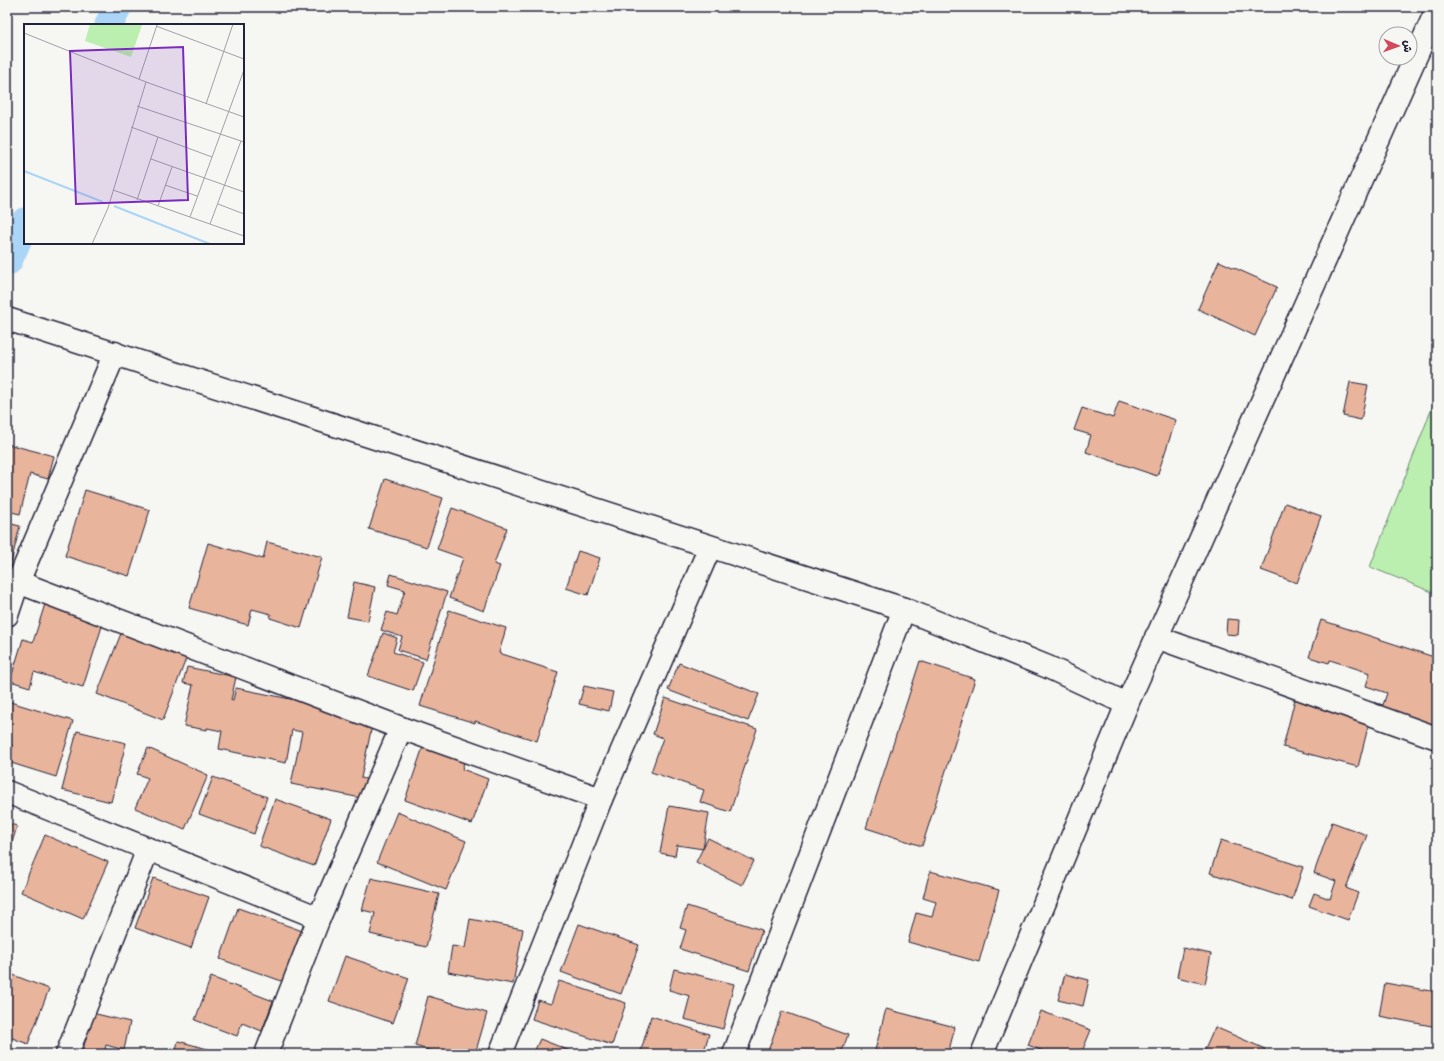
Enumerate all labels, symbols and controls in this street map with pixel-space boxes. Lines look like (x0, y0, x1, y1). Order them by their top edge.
inset map (24, 24, 244, 244)
north arrow (1378, 26, 1418, 66)
text: ش (1401, 40, 1416, 53)

